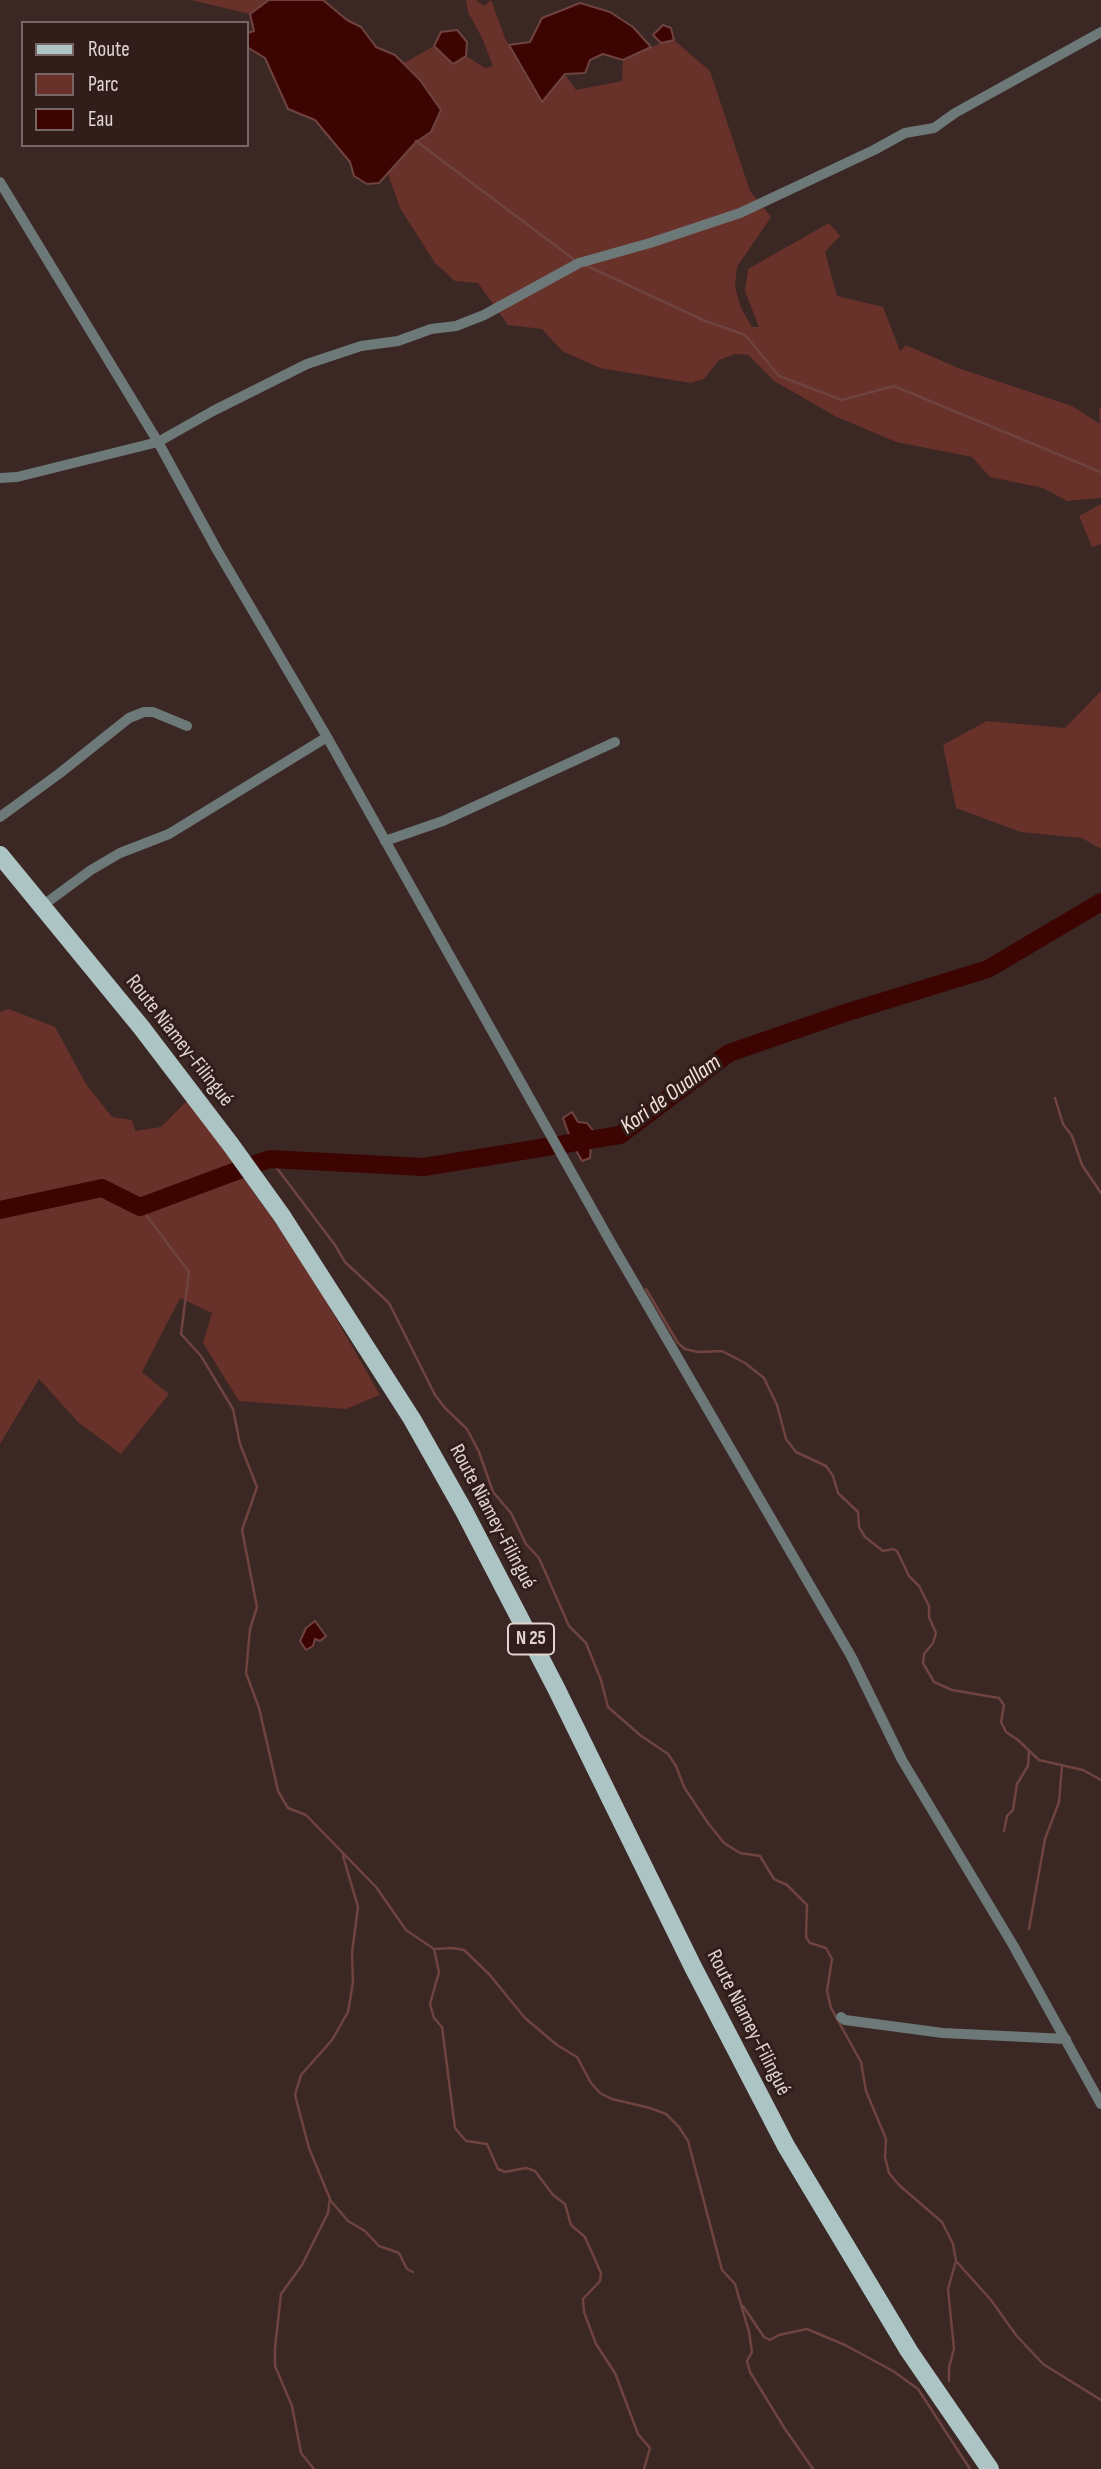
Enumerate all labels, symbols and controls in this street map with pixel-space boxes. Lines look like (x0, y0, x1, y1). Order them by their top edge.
legend (21, 21, 248, 147)
text: Route (88, 37, 130, 62)
text: Parc (88, 72, 119, 97)
text: Eau (88, 107, 113, 132)
street label: Route Niamey-Filingué (120, 970, 238, 1112)
water label: Kori de Ouallam (615, 1049, 727, 1141)
street label: Route Niamey-Filingué (443, 1440, 541, 1594)
road number: N 25 (508, 1624, 554, 1654)
street label: Route Niamey-Filingué (700, 1946, 796, 2100)

